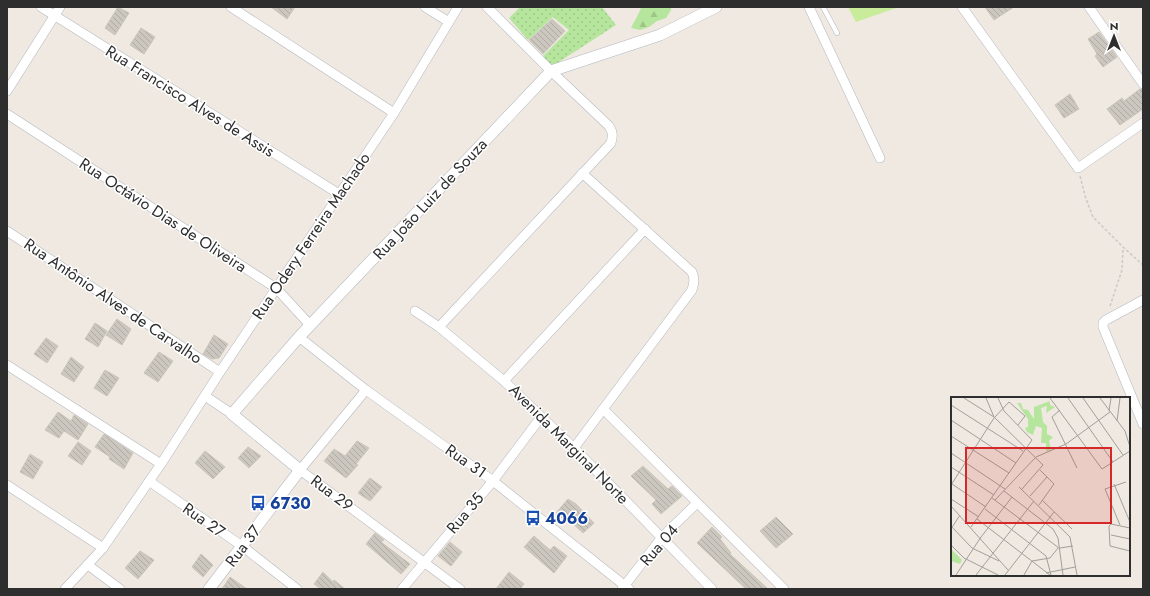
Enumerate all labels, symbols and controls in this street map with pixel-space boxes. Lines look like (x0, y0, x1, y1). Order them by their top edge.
north arrow (1094, 16, 1134, 56)
text: N (1110, 18, 1118, 34)
street label: Rua Francisco Alves de Assis (101, 39, 279, 163)
street label: Rua João Luiz de Souza (368, 133, 492, 265)
street label: Rua Odery Ferreira Machado (246, 148, 376, 324)
street label: Rua Octávio Dias de Oliveira (75, 152, 251, 278)
street label: Rua Antônio Alves de Carvalho (19, 233, 207, 369)
street label: Avenida Marginal Norte (504, 379, 634, 509)
inset map (951, 397, 1130, 576)
street label: Rua 31 (441, 438, 491, 484)
street label: Rua 29 (306, 469, 358, 517)
street label: Rua 35 (441, 487, 489, 539)
place label: 6730 (270, 492, 311, 515)
bus stop icon: 6730 (249, 494, 267, 512)
street label: Rua 27 (178, 497, 230, 543)
place label: 4066 (545, 507, 588, 530)
bus stop icon: 4066 (524, 509, 542, 527)
street label: Rua 04 (634, 519, 684, 571)
street label: Rua 37 (220, 520, 267, 572)

